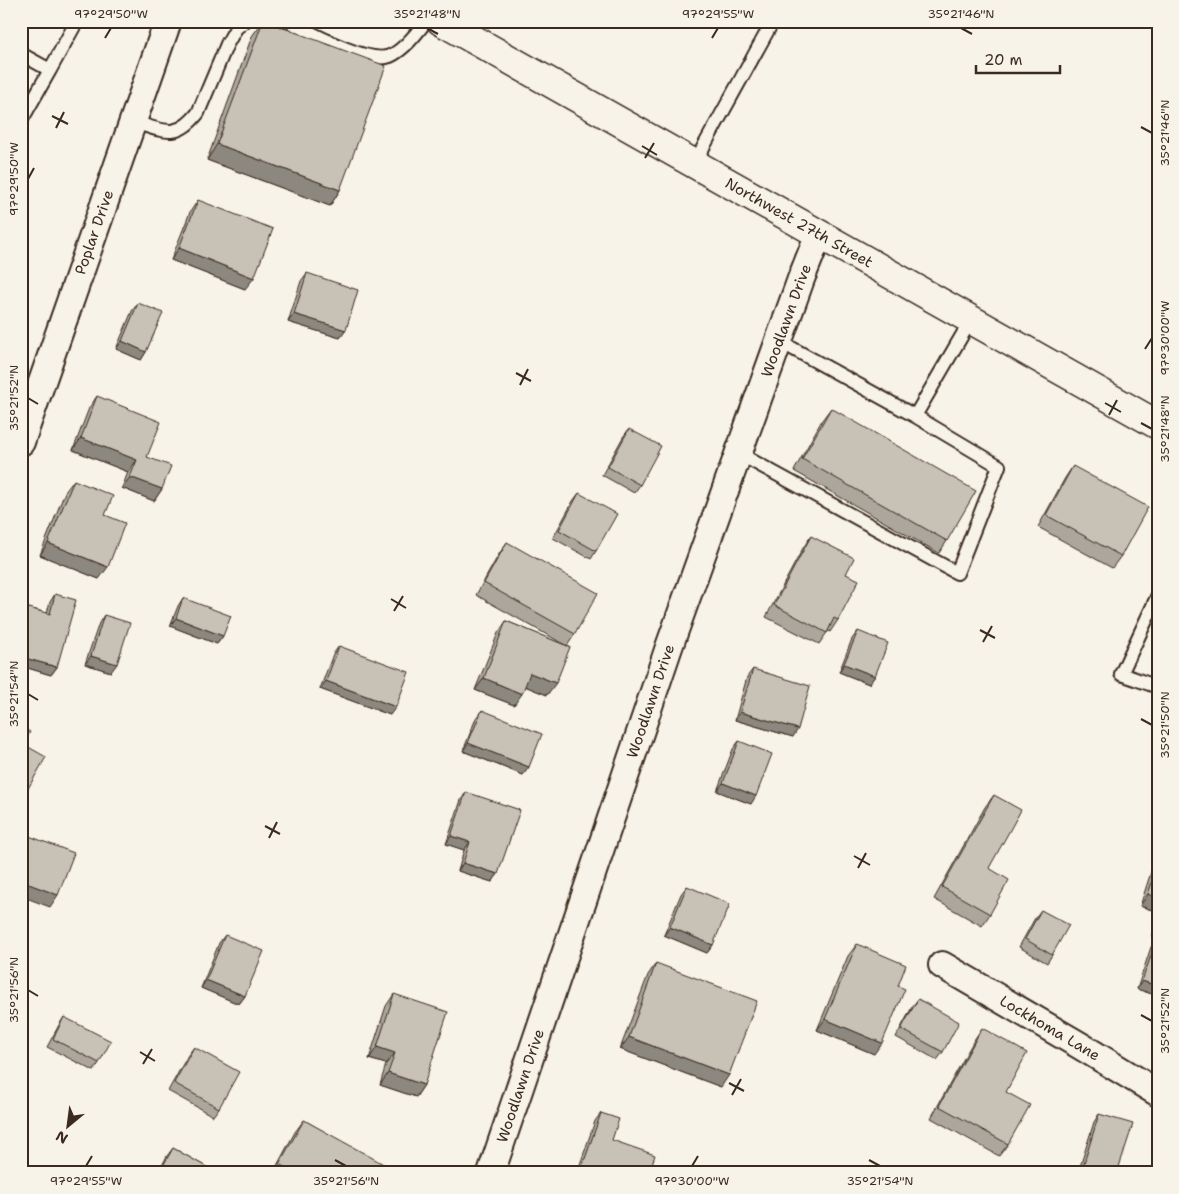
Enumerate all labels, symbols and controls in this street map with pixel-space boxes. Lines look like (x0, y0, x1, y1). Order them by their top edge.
text: 97°29'50"W (74, 6, 148, 22)
text: 35°21'48"N (393, 6, 461, 22)
text: 97°29'55"W (682, 6, 754, 22)
text: 35°21'46"N (928, 6, 994, 22)
scale bar (976, 42, 1060, 74)
text: 20 m (984, 50, 1023, 70)
text: 35°21'46"N (1157, 100, 1173, 166)
text: 97°29'50"W (6, 142, 22, 216)
street label: Northwest 27th Street (721, 173, 877, 272)
street label: Poplar Drive (70, 187, 118, 277)
street label: Woodlawn Drive (757, 261, 816, 380)
text: 97°30'00"W (1157, 300, 1173, 376)
text: 35°21'52"N (6, 365, 22, 431)
text: 35°21'48"N (1157, 395, 1173, 463)
street label: Woodlawn Drive (622, 642, 679, 761)
text: 35°21'54"N (6, 661, 22, 727)
text: 35°21'50"N (1157, 691, 1173, 759)
text: 35°21'56"N (6, 957, 22, 1023)
text: 35°21'52"N (1157, 988, 1173, 1054)
street label: Lockhoma Lane (996, 991, 1104, 1065)
street label: Woodlawn Drive (492, 1026, 549, 1145)
north arrow (42, 1102, 92, 1152)
text: N (52, 1127, 71, 1148)
text: 97°29'55"W (50, 1173, 122, 1189)
text: 35°21'56"N (313, 1173, 379, 1189)
text: 97°30'00"W (654, 1173, 730, 1189)
text: 35°21'54"N (847, 1173, 913, 1189)

